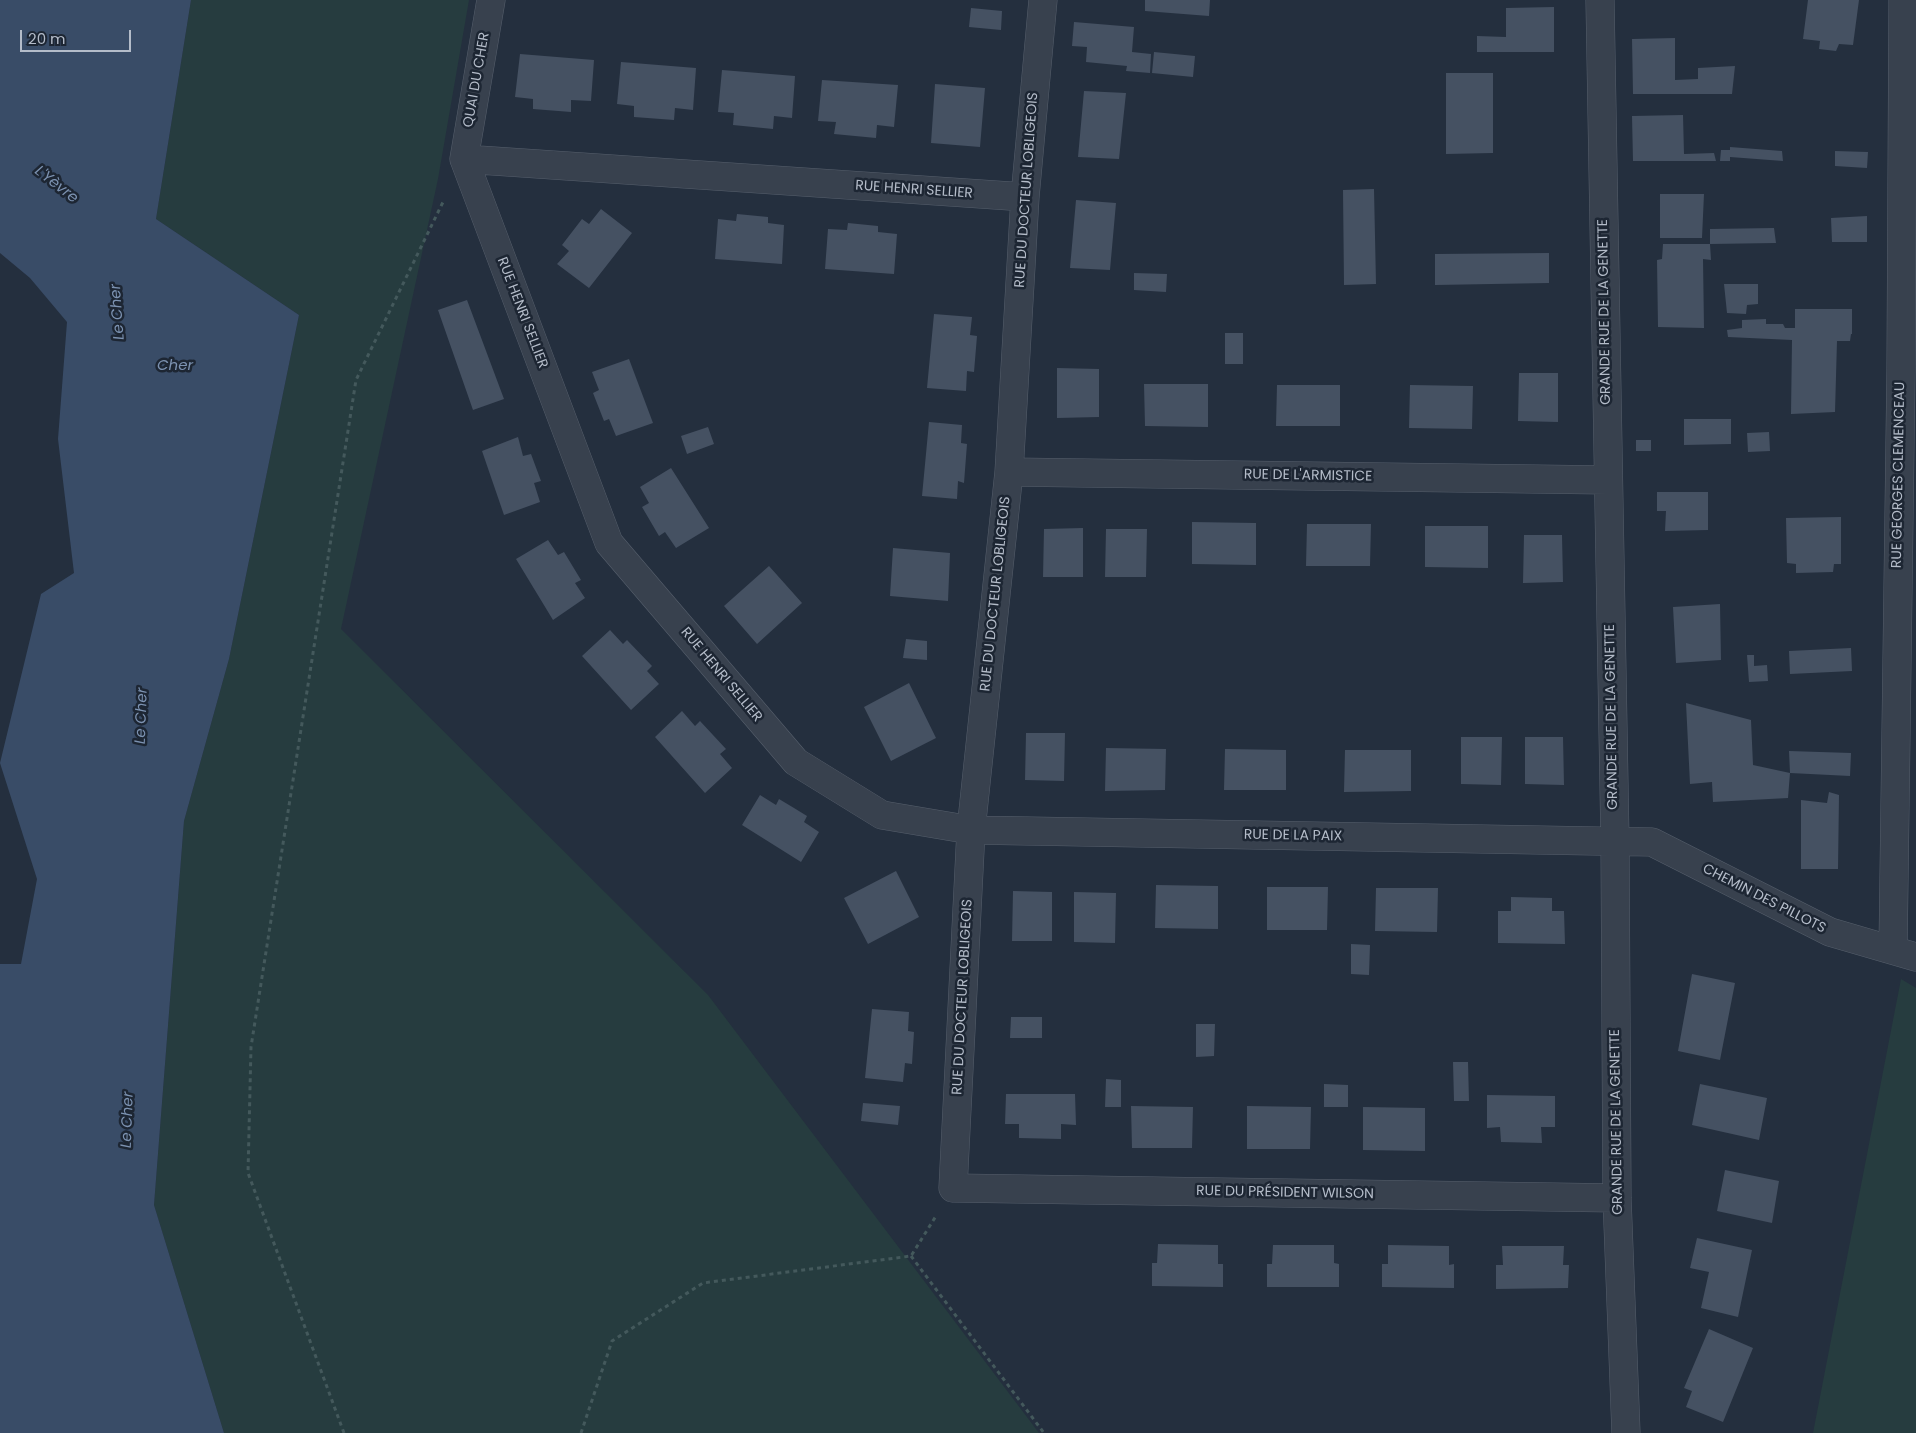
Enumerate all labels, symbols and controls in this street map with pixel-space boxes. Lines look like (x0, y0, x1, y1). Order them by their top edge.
scale bar (22, 20, 134, 52)
text: 20 m (28, 28, 66, 49)
street label: QUAI DU CHER (460, 31, 494, 129)
street label: RUE DU DOCTEUR LOBLIGEOIS (1012, 92, 1042, 288)
water label: L'Yèvre (31, 162, 81, 208)
street label: RUE HENRI SELLIER (855, 178, 973, 202)
street label: GRANDE RUE DE LA GENETTE (1595, 219, 1615, 405)
street label: RUE HENRI SELLIER (493, 255, 551, 371)
water label: Le Cher (107, 283, 129, 341)
water label: Cher (157, 357, 193, 375)
street label: RUE GEORGES CLEMENCEAU (1889, 382, 1909, 568)
street label: RUE DE L'ARMISTICE (1244, 466, 1372, 486)
street label: RUE DU DOCTEUR LOBLIGEOIS (977, 496, 1015, 692)
street label: RUE HENRI SELLIER (677, 624, 765, 726)
street label: GRANDE RUE DE LA GENETTE (1602, 624, 1622, 810)
water label: Le Cher (132, 688, 152, 744)
street label: RUE DE LA PAIX (1244, 827, 1342, 845)
street label: CHEMIN DES PILLOTS (1699, 861, 1829, 937)
street label: RUE DU DOCTEUR LOBLIGEOIS (949, 899, 977, 1095)
street label: GRANDE RUE DE LA GENETTE (1607, 1029, 1627, 1215)
water label: Le Cher (118, 1092, 138, 1148)
street label: RUE DU PRÉSIDENT WILSON (1196, 1183, 1374, 1203)

